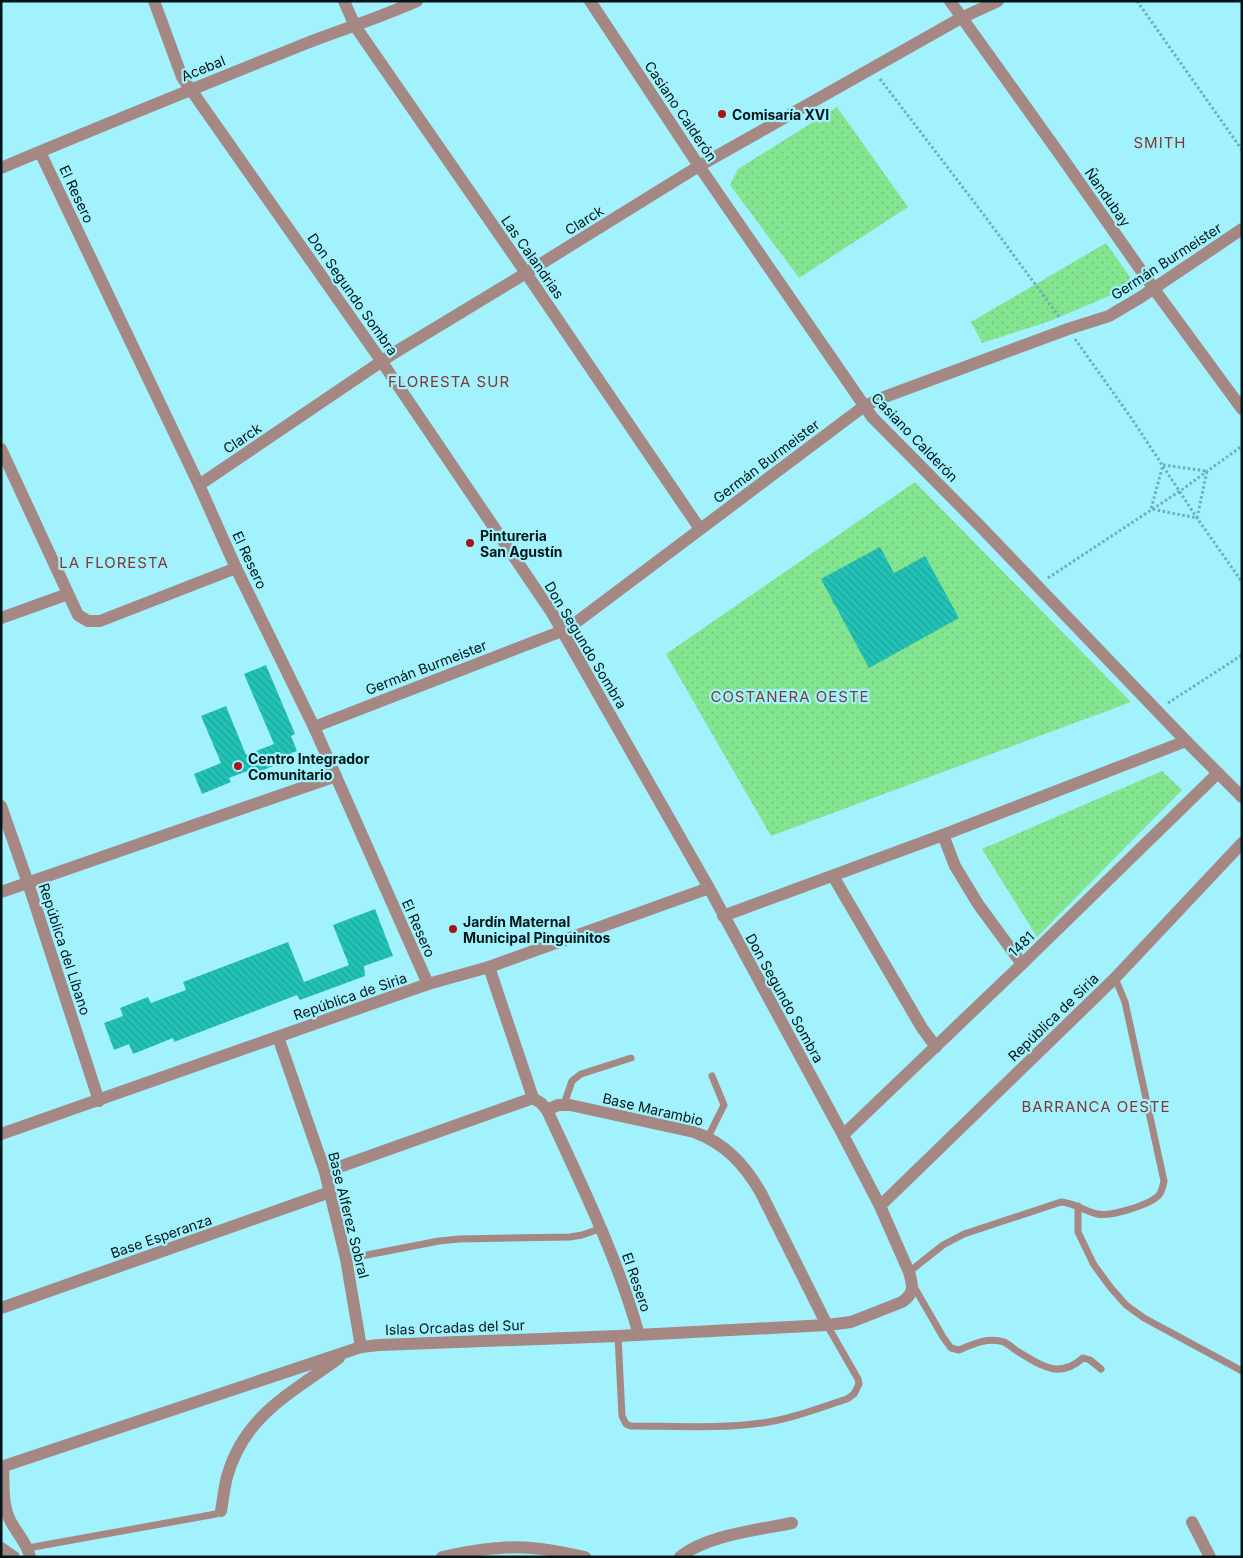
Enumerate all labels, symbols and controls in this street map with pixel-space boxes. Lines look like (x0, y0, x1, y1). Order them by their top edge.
street label: Acebal (179, 52, 227, 84)
street label: Casiano Calderón (641, 58, 721, 164)
place label: Comisaría XVI (732, 106, 829, 123)
marker: Comisaría XVI (716, 108, 728, 120)
district label: SMITH (1133, 133, 1187, 152)
street label: El Resero (56, 162, 98, 226)
street label: Ñandubay (1082, 164, 1134, 230)
street label: Clarck (562, 201, 607, 238)
street label: Las Calandrias (498, 212, 568, 302)
street label: Germán Burmeister (1108, 219, 1224, 303)
street label: Don Segundo Sombra (304, 230, 402, 358)
district label: FLORESTA SUR (388, 372, 510, 391)
street label: Casiano Calderón (868, 389, 962, 485)
street label: Germán Burmeister (710, 416, 822, 506)
street label: Clarck (220, 419, 265, 457)
place label: Pintureria San Agustín (480, 527, 563, 560)
street label: El Resero (229, 528, 271, 592)
marker: Pintureria San Agustín (464, 537, 476, 549)
district label: LA FLORESTA (59, 553, 169, 572)
street label: Don Segundo Sombra (541, 578, 631, 712)
street label: Germán Burmeister (363, 636, 489, 698)
district label: COSTANERA OESTE (710, 687, 870, 706)
place label: Centro Integrador Comunitario (248, 750, 370, 783)
marker: Centro Integrador Comunitario (232, 760, 244, 772)
street label: República del Líbano (36, 881, 94, 1017)
street label: El Resero (399, 896, 439, 960)
place label: Jardín Maternal Municipal Pinguinitos (463, 913, 611, 946)
marker: Jardín Maternal Municipal Pinguinitos (447, 923, 459, 935)
street label: 1481 (1005, 928, 1037, 960)
street label: Don Segundo Sombra (742, 930, 828, 1066)
street label: República de Siria (291, 969, 409, 1023)
street label: República de Siria (1004, 970, 1102, 1064)
street label: Base Marambio (601, 1089, 705, 1129)
district label: BARRANCA OESTE (1021, 1097, 1171, 1116)
street label: Base Alferez Sobral (325, 1150, 373, 1280)
street label: Base Esperanza (108, 1211, 214, 1261)
street label: El Resero (619, 1250, 655, 1314)
street label: Islas Orcadas del Sur (385, 1316, 525, 1338)

